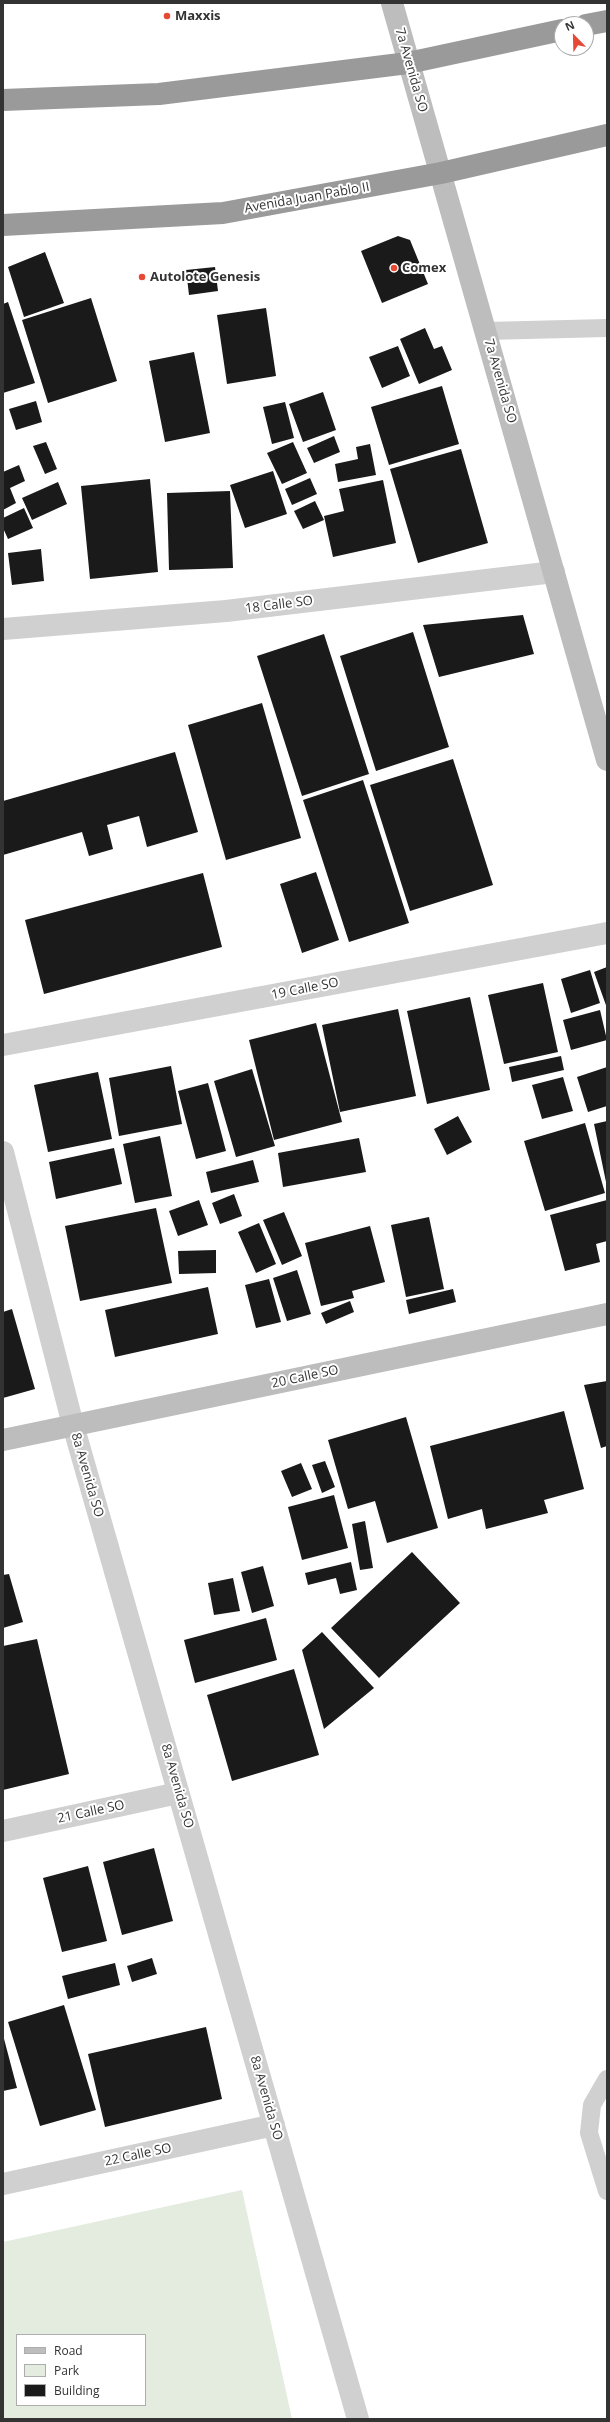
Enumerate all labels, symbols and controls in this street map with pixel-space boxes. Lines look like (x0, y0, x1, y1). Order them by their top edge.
place label: Maxxis (175, 8, 221, 24)
marker: Maxxis (162, 11, 172, 21)
north arrow (554, 16, 594, 56)
text: N (562, 17, 577, 34)
street label: 7a Avenida SO (391, 26, 431, 114)
street label: Avenida Juan Pablo II (243, 179, 371, 217)
place label: Comex (402, 260, 446, 276)
marker: Comex (389, 263, 399, 273)
place label: Autolote Genesis (150, 269, 260, 285)
marker: Autolote Genesis (137, 272, 147, 282)
street label: 7a Avenida SO (480, 337, 520, 425)
street label: 18 Calle SO (244, 593, 314, 617)
street label: 19 Calle SO (270, 975, 340, 1003)
street label: 20 Calle SO (270, 1362, 340, 1392)
street label: 8a Avenida SO (67, 1431, 107, 1519)
street label: 8a Avenida SO (157, 1742, 197, 1830)
street label: 21 Calle SO (56, 1797, 126, 1827)
street label: 8a Avenida SO (246, 2054, 286, 2142)
street label: 22 Calle SO (103, 2140, 173, 2170)
legend (16, 2334, 146, 2406)
text: Road (54, 2342, 83, 2359)
text: Park (54, 2362, 79, 2379)
text: Building (54, 2382, 99, 2399)

